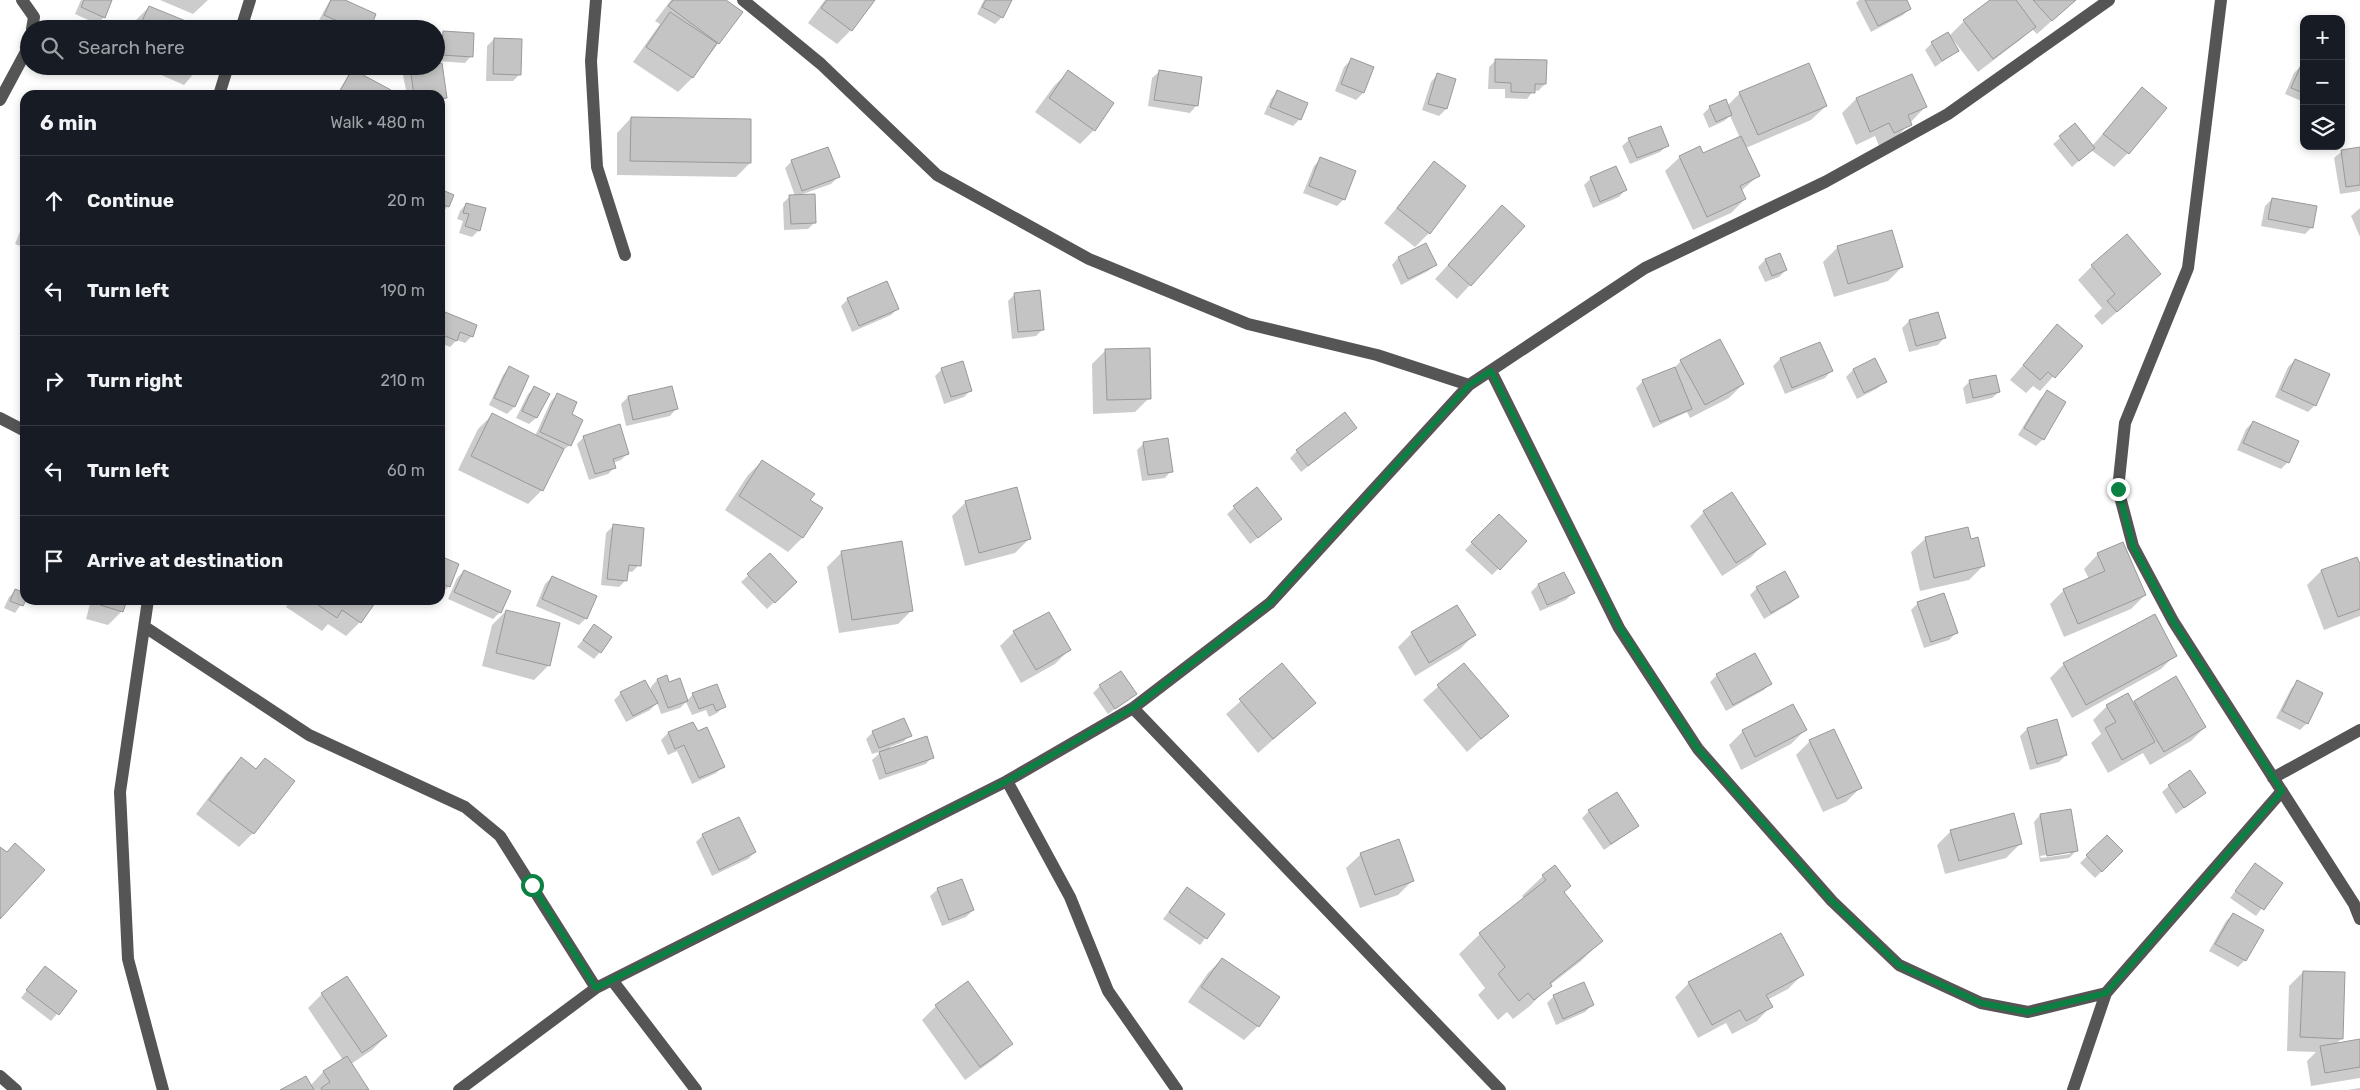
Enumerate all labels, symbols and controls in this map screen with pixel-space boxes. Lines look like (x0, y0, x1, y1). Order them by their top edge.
map controls (2300, 15, 2345, 150)
button: + (2300, 15, 2345, 60)
search box (20, 20, 445, 75)
icon: search (38, 34, 66, 62)
text: Search here (78, 36, 185, 59)
button: − (2300, 60, 2345, 105)
button: layers (2300, 105, 2345, 150)
text: 6 min (40, 110, 97, 135)
text: Walk · 480 m (330, 113, 425, 132)
icon: ahead (40, 187, 68, 215)
text: Continue (87, 189, 174, 212)
text: 20 m (387, 191, 425, 210)
icon: left (40, 277, 68, 305)
text: Turn left (87, 279, 169, 302)
text: 190 m (380, 281, 425, 300)
icon: right (40, 367, 68, 395)
text: Turn right (87, 369, 182, 392)
text: 210 m (380, 371, 425, 390)
icon: left (40, 457, 68, 485)
text: Turn left (87, 459, 169, 482)
text: 60 m (387, 461, 425, 480)
route end (2107, 478, 2130, 501)
icon: arrive (40, 547, 68, 575)
text: Arrive at destination (87, 549, 283, 572)
route start (521, 874, 544, 897)

